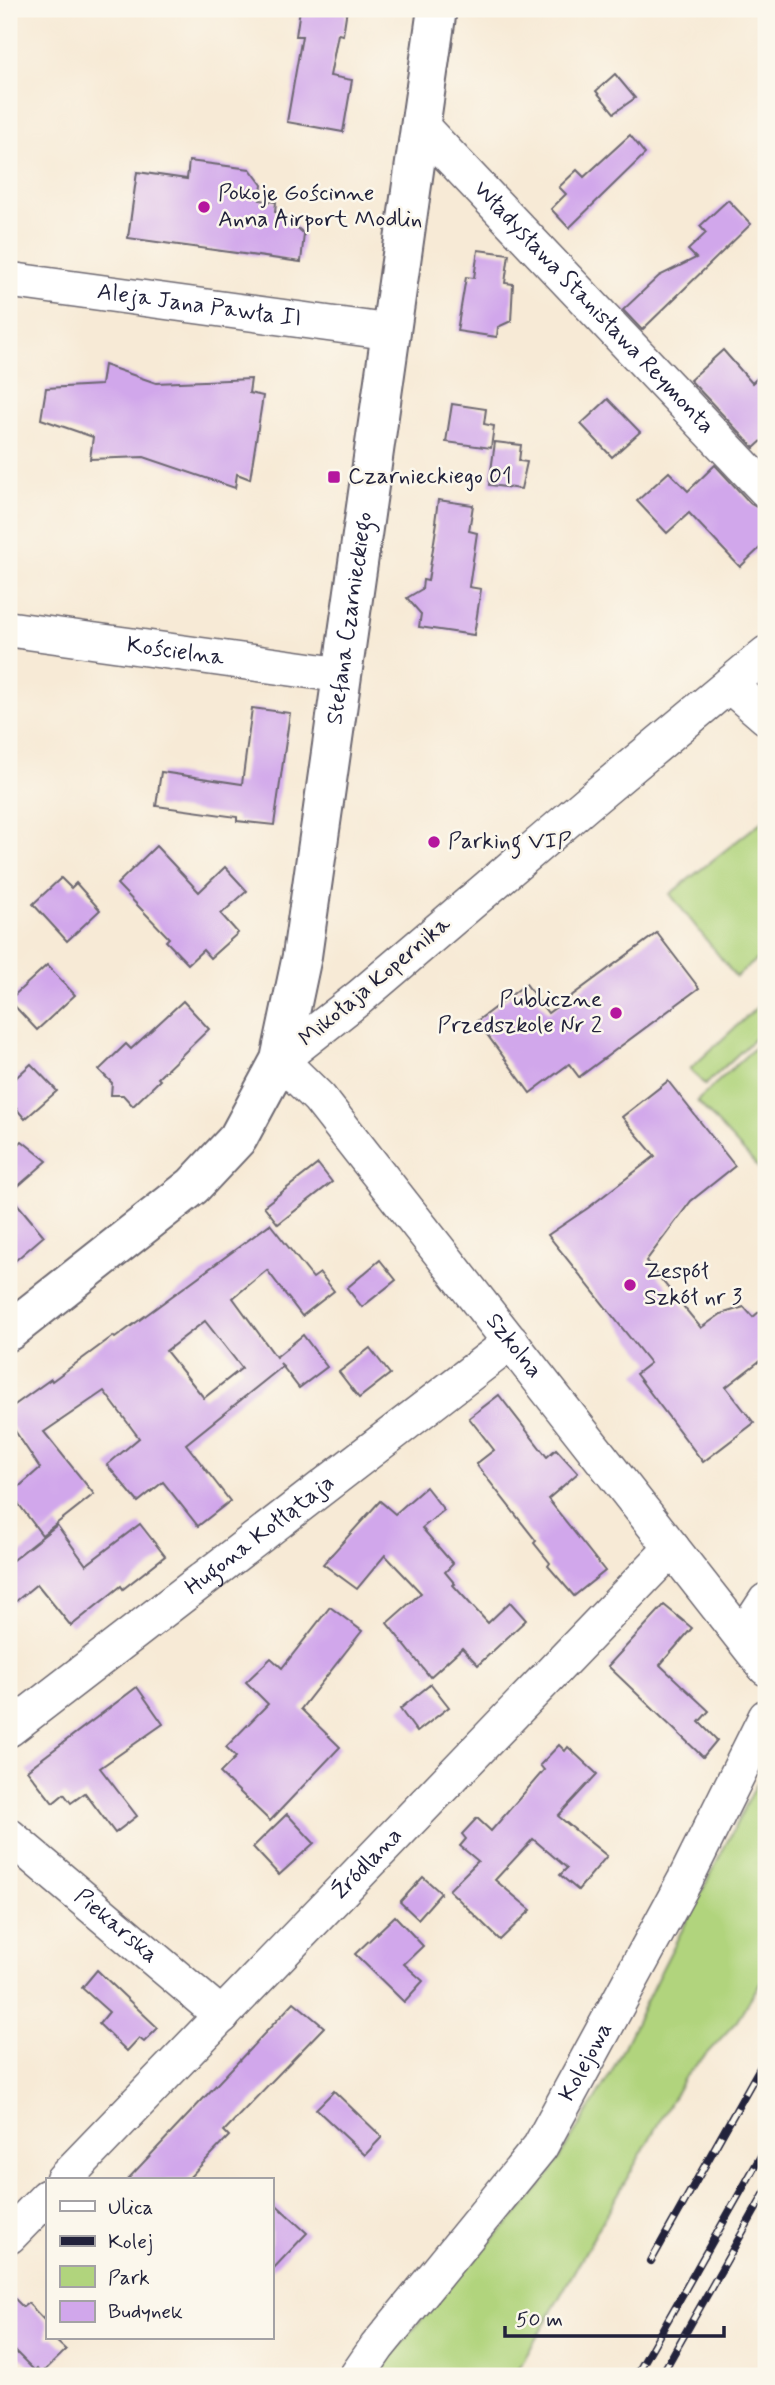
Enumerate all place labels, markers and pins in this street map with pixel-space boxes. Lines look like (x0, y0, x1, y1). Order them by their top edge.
place label: Pokoje Gościnne Anna Airport Modlin (218, 179, 422, 235)
marker: Pokoje Gościnne Anna Airport Modlin (196, 199, 212, 215)
place label: Czarnieckiego 01 (348, 462, 512, 492)
marker: Czarnieckiego 01 (326, 469, 342, 485)
place label: Parking VIP (448, 827, 571, 859)
marker: Parking VIP (426, 834, 442, 850)
place label: Publiczne Przedszkole Nr 2 (438, 985, 602, 1041)
marker: Publiczne Przedszkole Nr 2 (608, 1005, 624, 1021)
place label: Zespół Szkół nr 3 (644, 1257, 742, 1313)
marker: Zespół Szkół nr 3 (622, 1277, 638, 1293)

